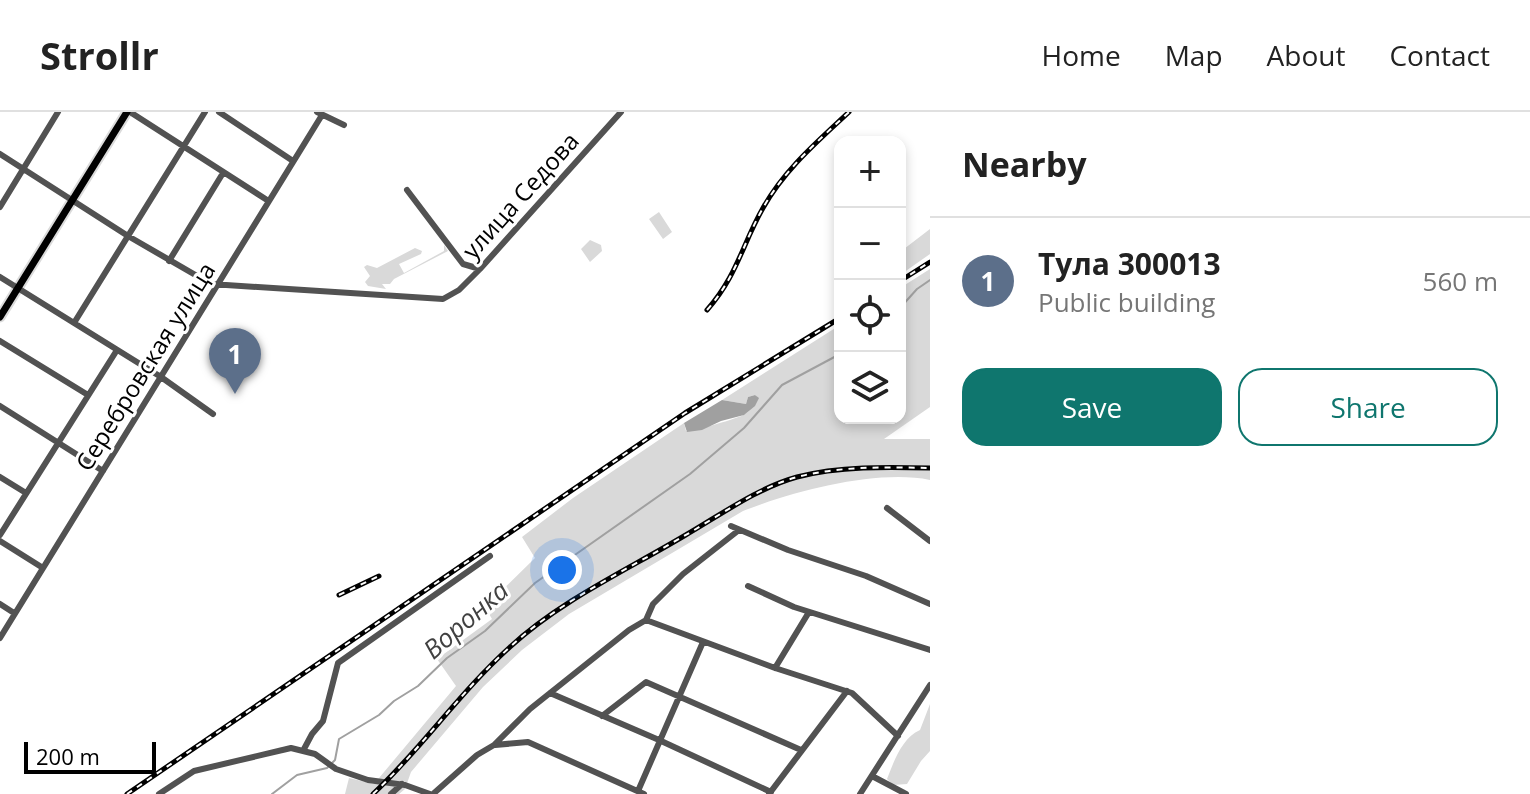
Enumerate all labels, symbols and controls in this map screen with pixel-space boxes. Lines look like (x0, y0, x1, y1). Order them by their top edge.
text: Strollr (40, 29, 159, 81)
text: Home (1042, 36, 1121, 74)
text: Map (1165, 36, 1223, 74)
text: About (1267, 36, 1345, 74)
text: Contact (1389, 36, 1490, 74)
street label: улица Седова (454, 125, 586, 265)
map controls (834, 136, 906, 424)
button: + (834, 136, 906, 208)
text: Nearby (962, 141, 1087, 187)
button: − (834, 208, 906, 280)
text: Тула 300013 (1038, 243, 1221, 284)
street label: Серебровская улица (67, 256, 222, 477)
text: 1 (981, 263, 995, 299)
text: 560 m (1423, 263, 1498, 299)
button: locate (834, 280, 906, 352)
text: Public building (1038, 284, 1215, 320)
pin: 1 (209, 328, 261, 394)
button: layers (834, 352, 906, 424)
button: Save (962, 368, 1222, 446)
button: Share (1238, 368, 1498, 446)
your location (542, 550, 582, 590)
water label: Воронка (415, 572, 516, 666)
scale bar (24, 738, 156, 774)
text: 200 m (36, 741, 100, 771)

